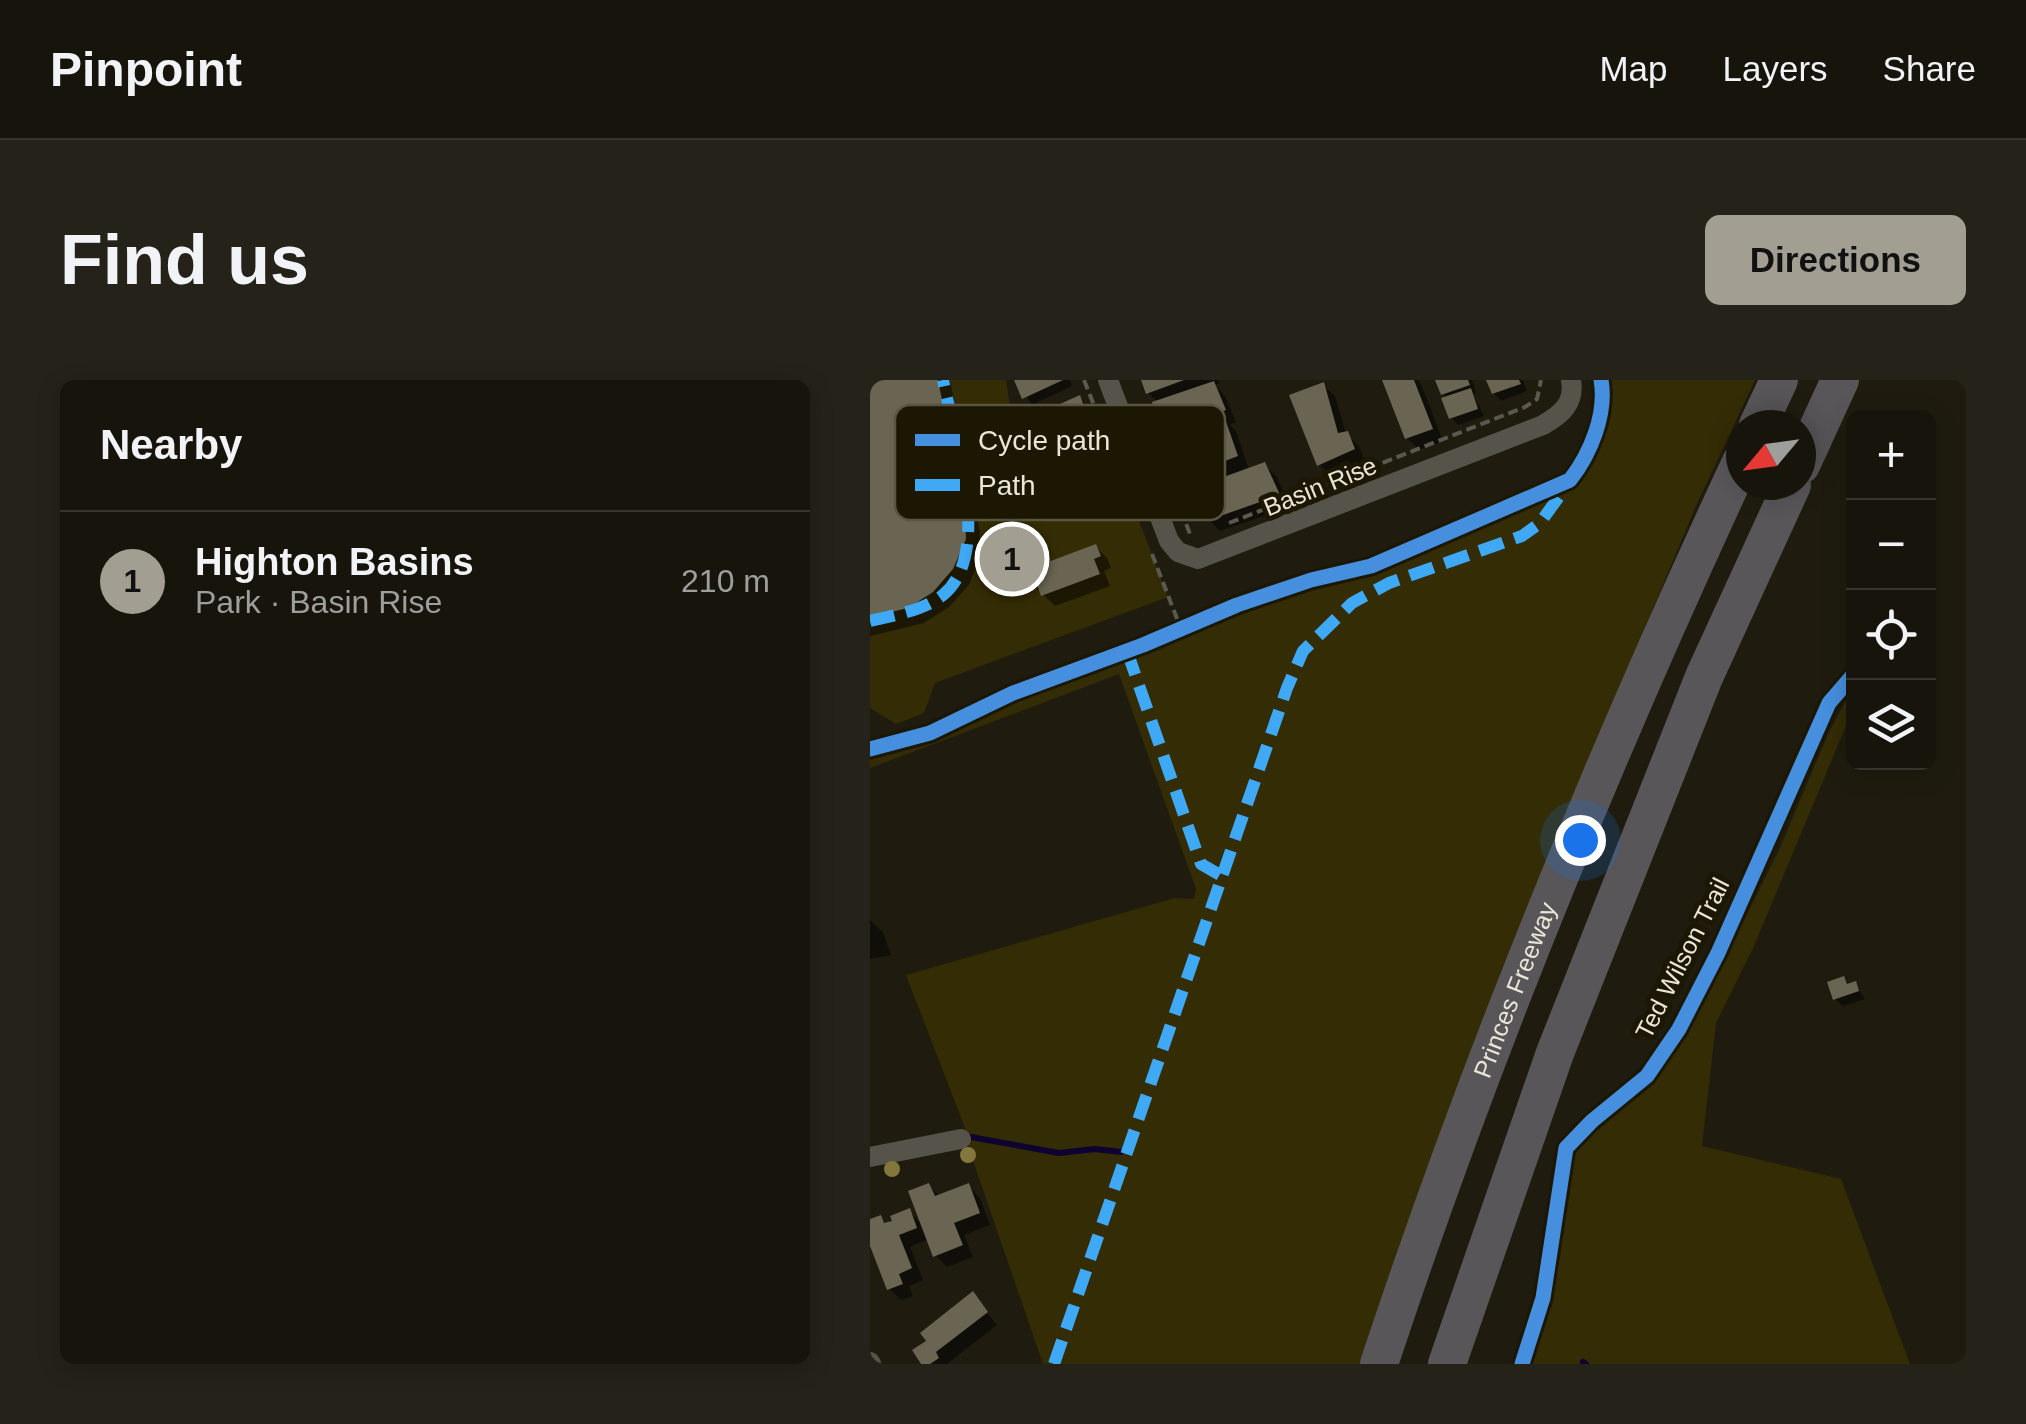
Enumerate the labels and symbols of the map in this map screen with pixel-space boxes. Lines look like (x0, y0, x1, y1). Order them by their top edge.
legend (895, 405, 1225, 520)
north arrow (1726, 410, 1816, 500)
text: Cycle path (978, 425, 1110, 456)
street label: Basin Rise (1259, 451, 1381, 521)
text: Path (978, 470, 1036, 501)
pin: 1 (980, 522, 1044, 596)
your location (1555, 815, 1606, 866)
street label: Ted Wilson Trail (1629, 873, 1735, 1043)
street label: Princes Freeway (1468, 898, 1562, 1082)

